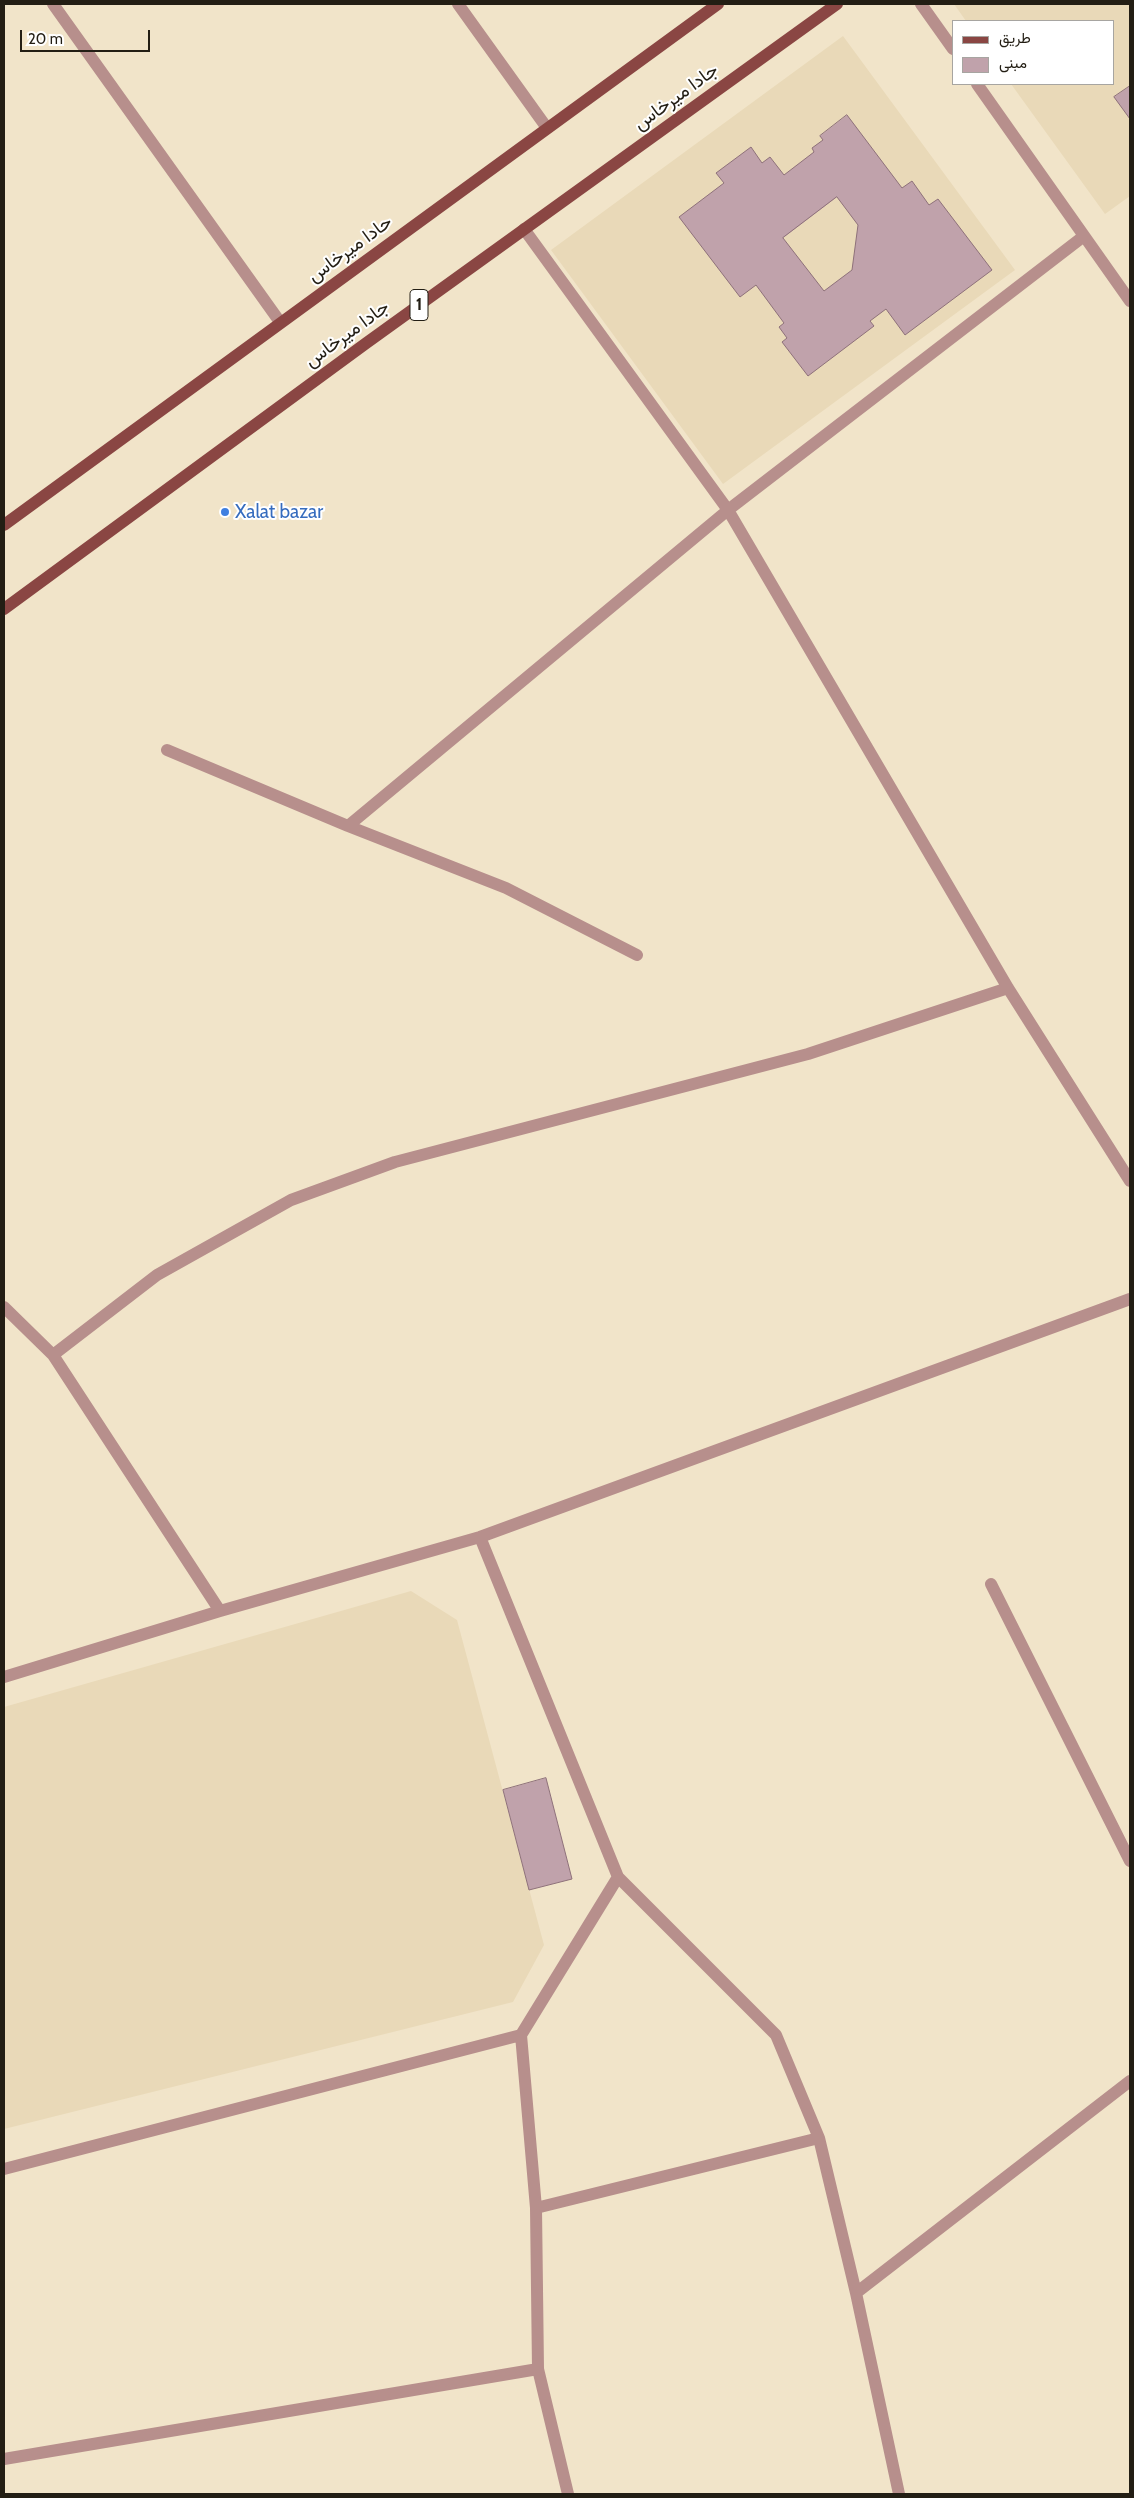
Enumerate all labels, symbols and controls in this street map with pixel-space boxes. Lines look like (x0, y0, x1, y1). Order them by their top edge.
scale bar (22, 20, 152, 52)
legend (952, 20, 1114, 85)
text: طريق (999, 29, 1031, 47)
text: 20 m (28, 30, 63, 48)
text: مبنى (999, 54, 1027, 72)
street label: جادا ميرخاس (629, 59, 723, 135)
street label: حادا ميرخاس (303, 211, 397, 287)
road number: 1 (410, 290, 428, 320)
street label: جادا ميرخاس (300, 296, 394, 372)
place label: Xalat bazar (235, 501, 323, 523)
marker: Xalat bazar (219, 506, 231, 518)

